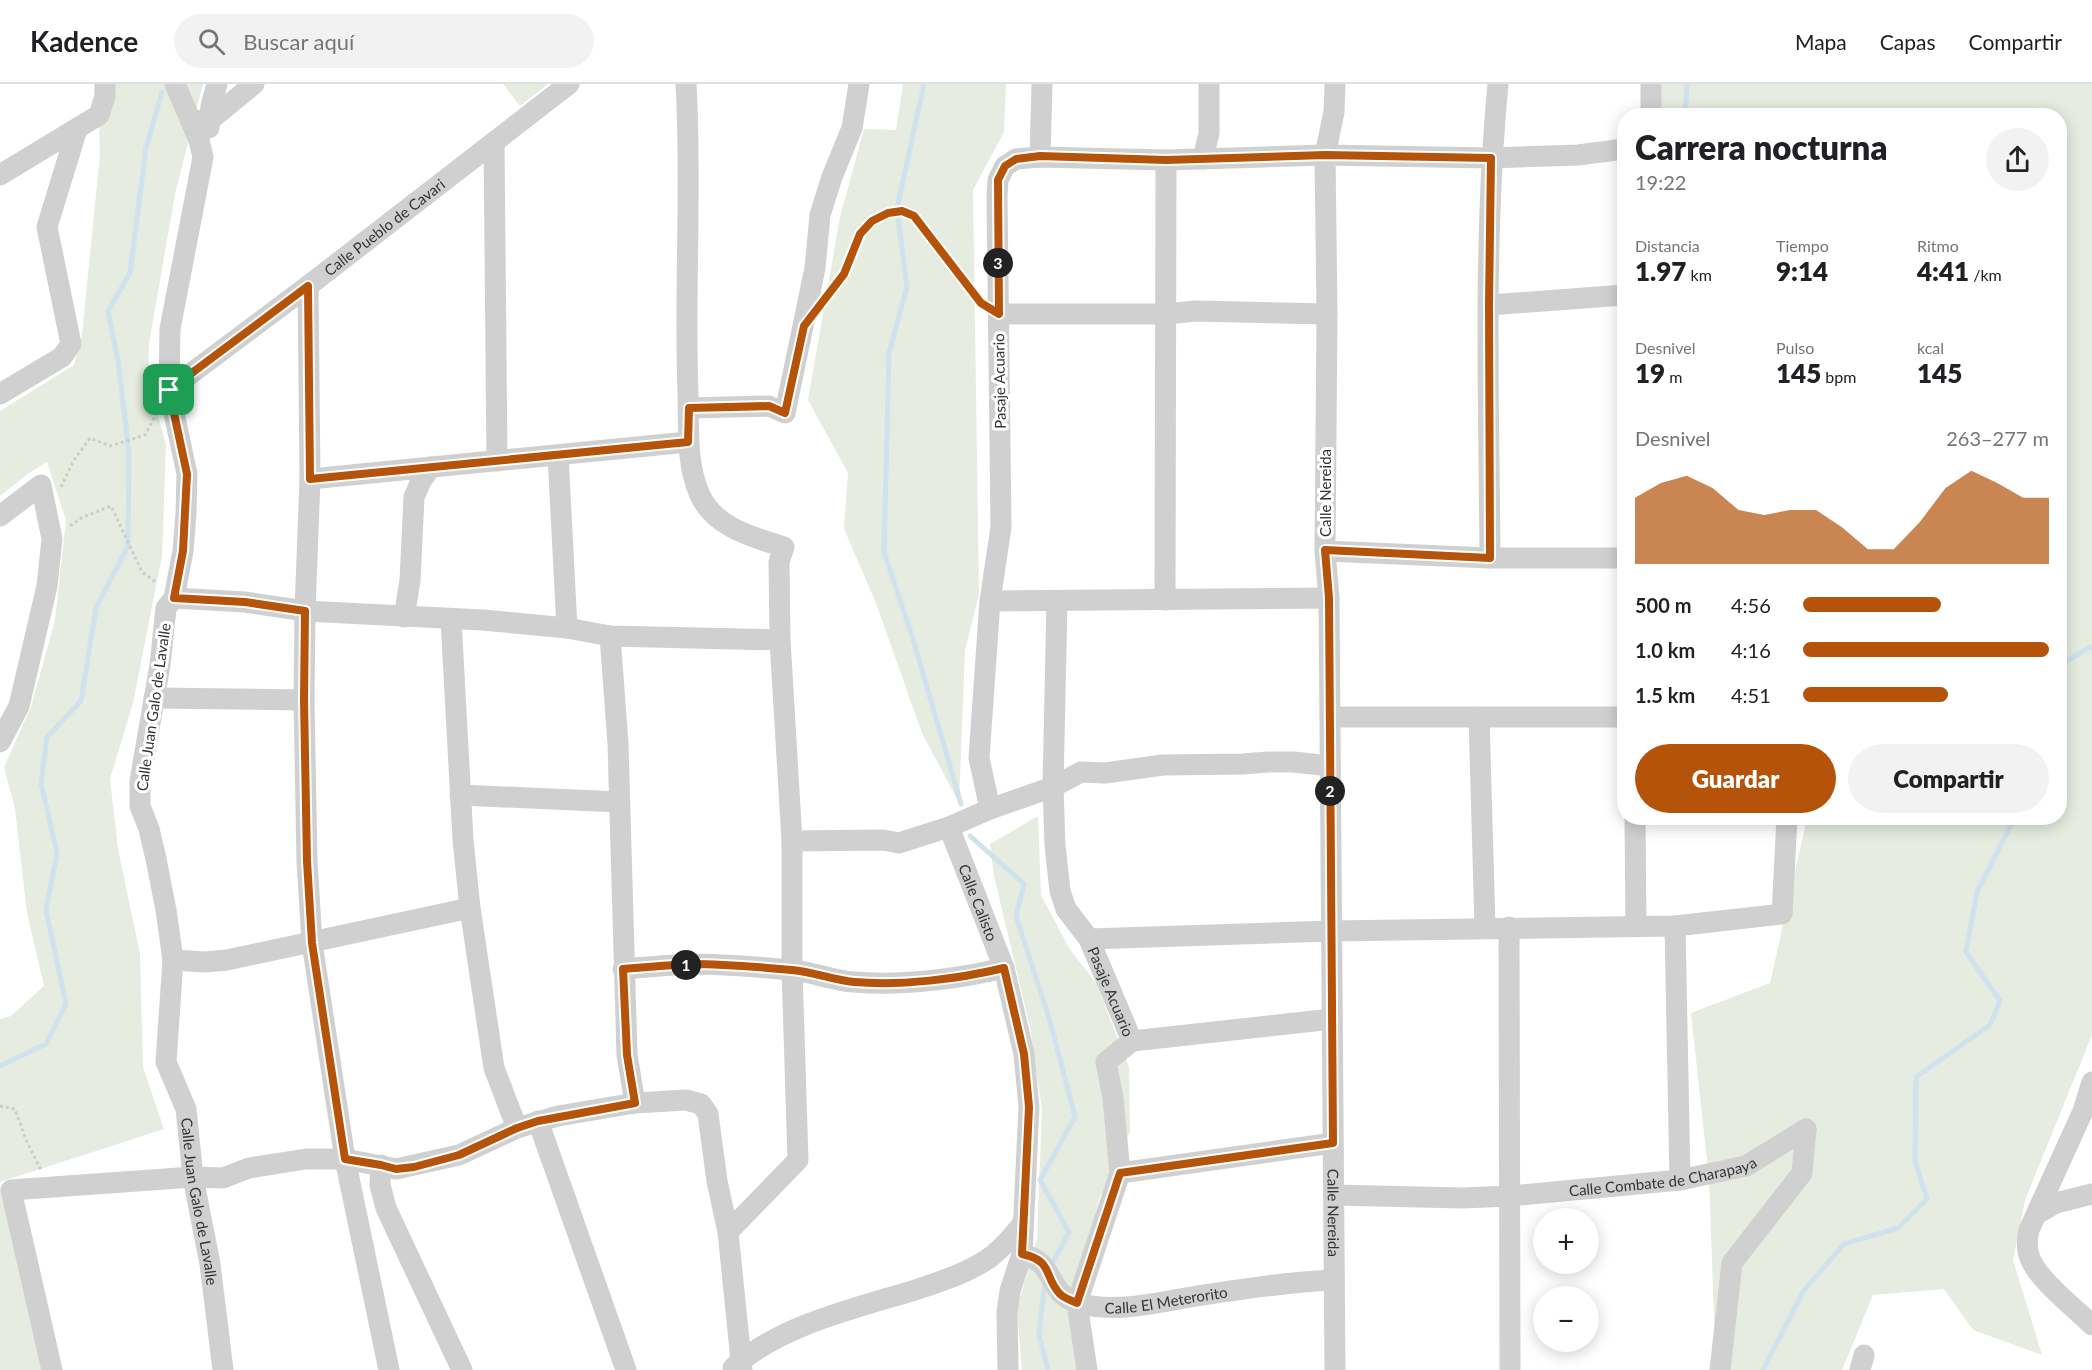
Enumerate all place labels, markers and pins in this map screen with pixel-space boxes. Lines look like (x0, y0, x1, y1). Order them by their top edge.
pin: 3 (983, 248, 1013, 278)
pin (143, 364, 194, 415)
pin: 2 (1315, 776, 1345, 806)
pin: 1 (671, 950, 701, 980)

